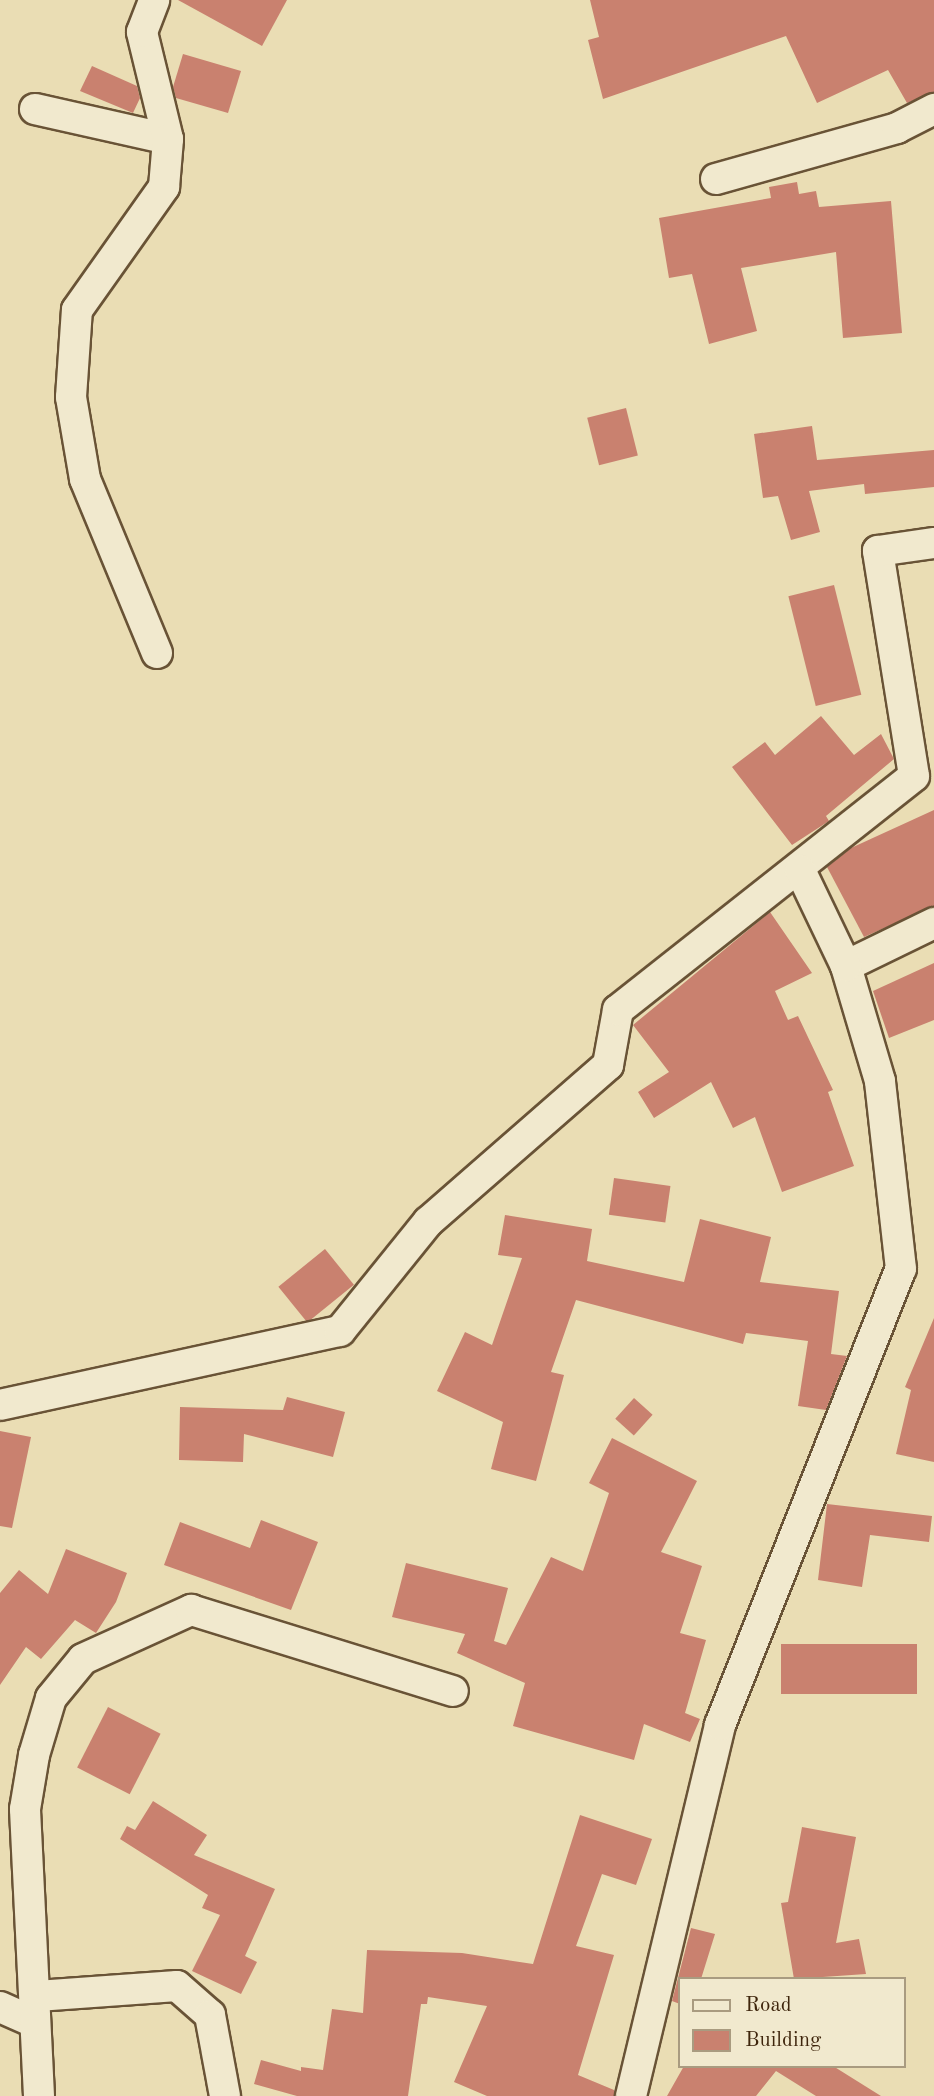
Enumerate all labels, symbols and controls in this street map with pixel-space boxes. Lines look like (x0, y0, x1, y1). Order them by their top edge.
legend (678, 1977, 906, 2068)
text: Road (745, 1995, 792, 2016)
text: Building (745, 2030, 821, 2051)

